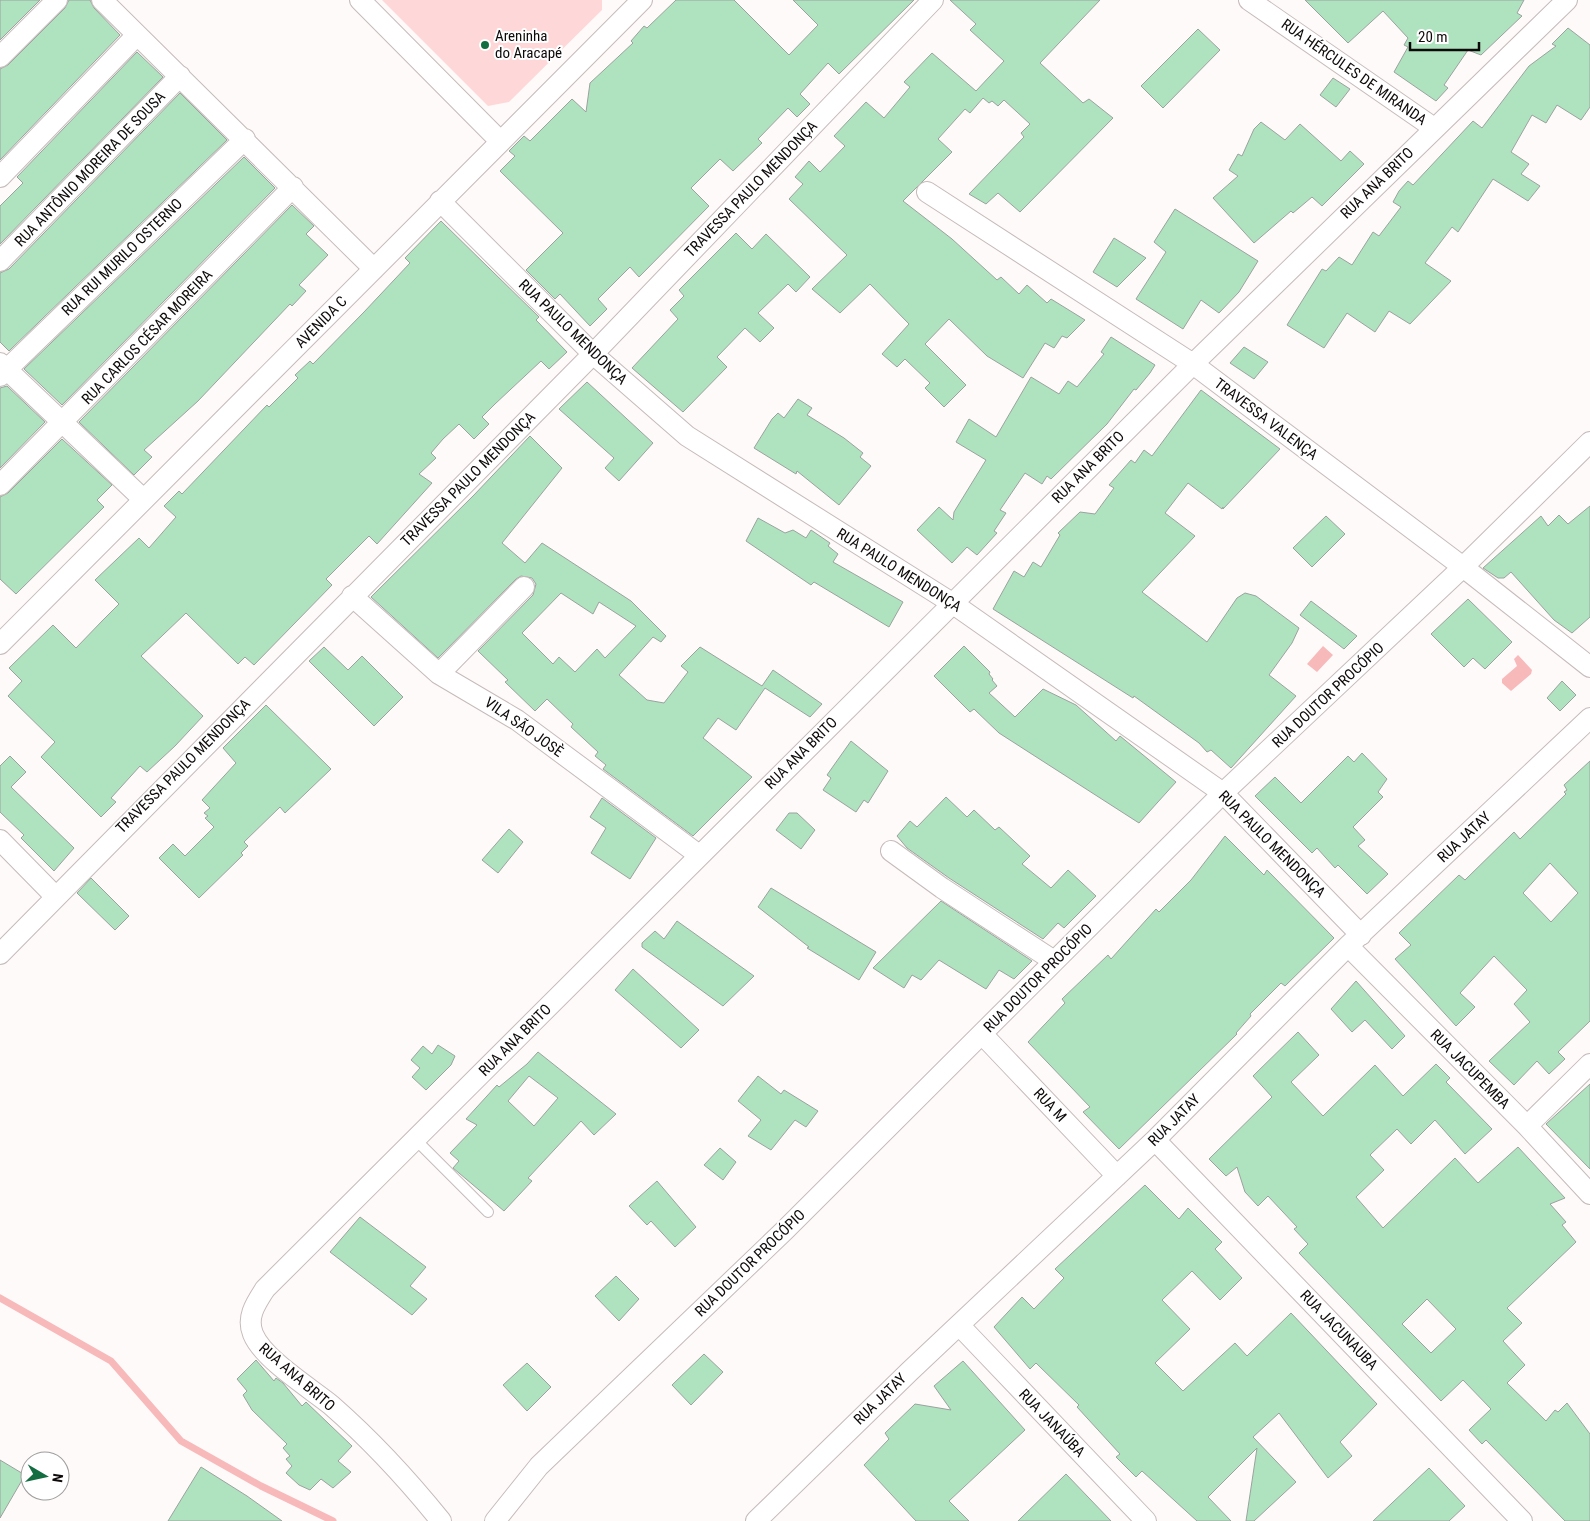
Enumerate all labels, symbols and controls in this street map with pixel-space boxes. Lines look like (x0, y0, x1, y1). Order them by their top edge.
street label: RUA HÉRCULES DE MIRANDA (1278, 15, 1430, 129)
scale bar (1410, 20, 1479, 52)
place label: Areninha do Aracapé (495, 27, 562, 62)
text: 20 m (1418, 28, 1448, 46)
marker: Areninha do Aracapé (479, 39, 491, 51)
street label: RUA ANTÔNIO MOREIRA DE SOUSA (11, 87, 169, 250)
street label: TRAVESSA PAULO MENDONÇA (681, 117, 821, 261)
street label: RUA ANA BRITO (1337, 144, 1417, 222)
street label: RUA RUI MURILO OSTERNO (58, 195, 186, 319)
street label: RUA CARLOS CÉSAR MOREIRA (78, 266, 216, 408)
street label: RUA PAULO MENDONÇA (515, 276, 631, 389)
street label: AVENIDA C (291, 292, 351, 352)
street label: TRAVESSA VALENÇA (1211, 374, 1322, 464)
street label: TRAVESSA PAULO MENDONÇA (397, 408, 539, 550)
street label: RUA ANA BRITO (1048, 427, 1128, 507)
street label: RUA PAULO MENDONÇA (833, 524, 965, 616)
street label: RUA DOUTOR PROCÓPIO (1268, 639, 1388, 751)
street label: VILA SÃO JOSÈ (481, 693, 567, 761)
street label: TRAVESSA PAULO MENDONÇA (112, 695, 254, 837)
street label: RUA ANA BRITO (761, 713, 841, 793)
street label: RUA PAULO MENDONÇA (1215, 787, 1329, 901)
street label: RUA JATAY (1434, 808, 1494, 866)
street label: RUA DOUTOR PROCÓPIO (980, 920, 1096, 1036)
street label: RUA ANA BRITO (475, 1000, 555, 1080)
street label: RUA JACUPEMBA (1427, 1026, 1514, 1113)
street label: RUA M (1030, 1084, 1070, 1126)
street label: RUA JATAY (1144, 1090, 1204, 1150)
street label: RUA DOUTOR PROCÓPIO (691, 1206, 809, 1320)
street label: RUA JACUNAUBA (1296, 1286, 1382, 1374)
street label: RUA ANA BRITO (255, 1339, 339, 1415)
street label: RUA JATAY (850, 1369, 910, 1428)
street label: RUA JANAÚBA (1015, 1385, 1089, 1461)
north arrow (20, 1451, 70, 1501)
text: N (49, 1473, 66, 1484)

